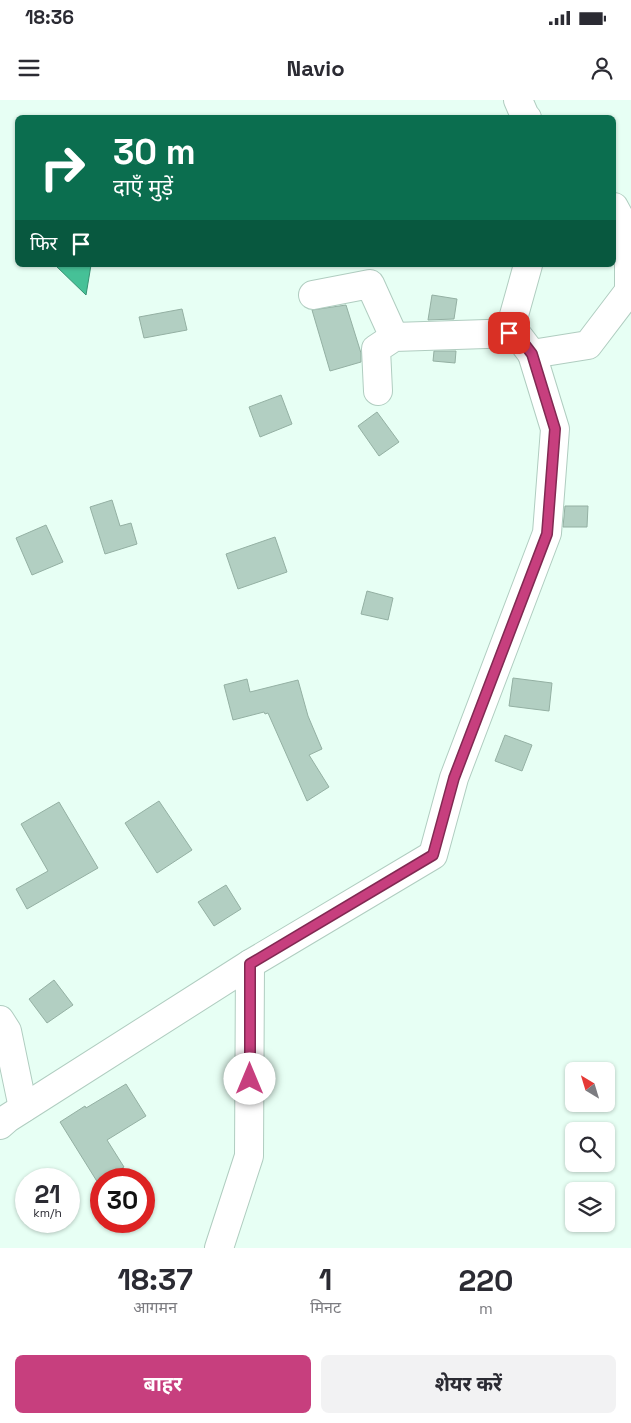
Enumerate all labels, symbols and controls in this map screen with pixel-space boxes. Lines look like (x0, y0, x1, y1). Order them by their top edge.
text: 18:36 (25, 5, 74, 30)
icon: menu (15, 54, 43, 82)
text: Navio (286, 54, 345, 82)
icon: person (588, 54, 616, 82)
text: 30 m (113, 130, 196, 174)
icon: right (30, 135, 95, 200)
text: दाएँ मुड़ें (113, 173, 173, 201)
icon: arrive (67, 230, 95, 258)
text: फिर (30, 231, 57, 256)
pin (488, 312, 530, 354)
icon: arrive (495, 319, 523, 347)
position arrow (223, 1052, 275, 1104)
north arrow (565, 1062, 615, 1112)
map controls (565, 1062, 615, 1232)
button: search (565, 1122, 615, 1172)
speed limit sign: 30 (90, 1168, 155, 1233)
text: 21 (34, 1178, 61, 1210)
button: layers (565, 1182, 615, 1232)
text: km/h (33, 1205, 62, 1221)
text: 18:37 (117, 1260, 193, 1299)
text: 1 (319, 1260, 332, 1299)
text: 220 (458, 1261, 514, 1300)
text: आगमन (133, 1297, 177, 1318)
text: मिनट (310, 1297, 341, 1318)
text: m (479, 1298, 493, 1319)
button: बाहर (15, 1355, 311, 1413)
button: शेयर करें (321, 1355, 616, 1413)

